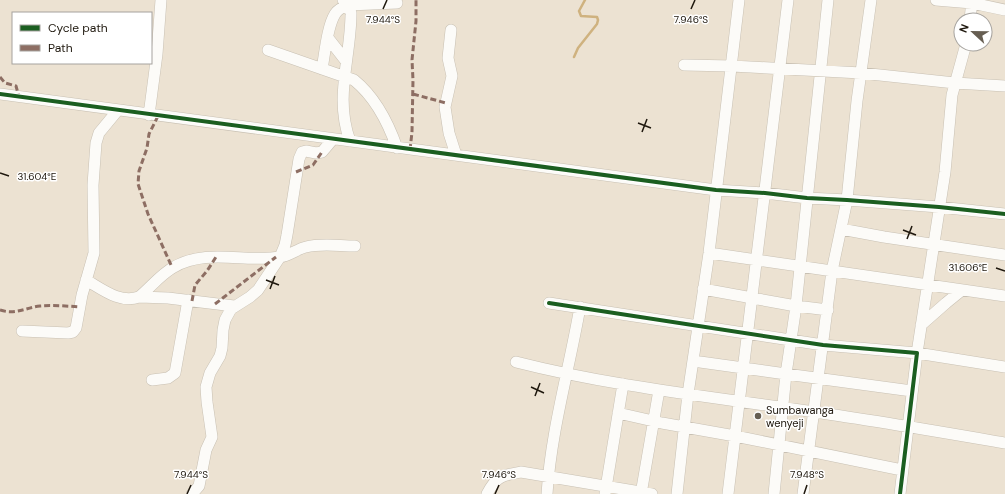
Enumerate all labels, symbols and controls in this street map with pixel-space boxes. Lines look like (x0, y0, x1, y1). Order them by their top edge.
legend (12, 12, 152, 64)
north arrow (953, 12, 993, 52)
text: 7.944°S (366, 13, 400, 26)
text: 7.946°S (674, 13, 708, 26)
text: Cycle path (48, 20, 108, 36)
text: N (956, 22, 972, 35)
text: Path (48, 40, 73, 56)
text: 31.604°E (18, 170, 57, 183)
text: 31.606°E (948, 261, 988, 274)
place label: Sumbawanga wenyeji (766, 403, 834, 430)
marker: Sumbawanga wenyeji (753, 411, 763, 421)
text: 7.944°S (174, 468, 208, 481)
text: 7.946°S (482, 468, 516, 481)
text: 7.948°S (790, 468, 824, 481)

